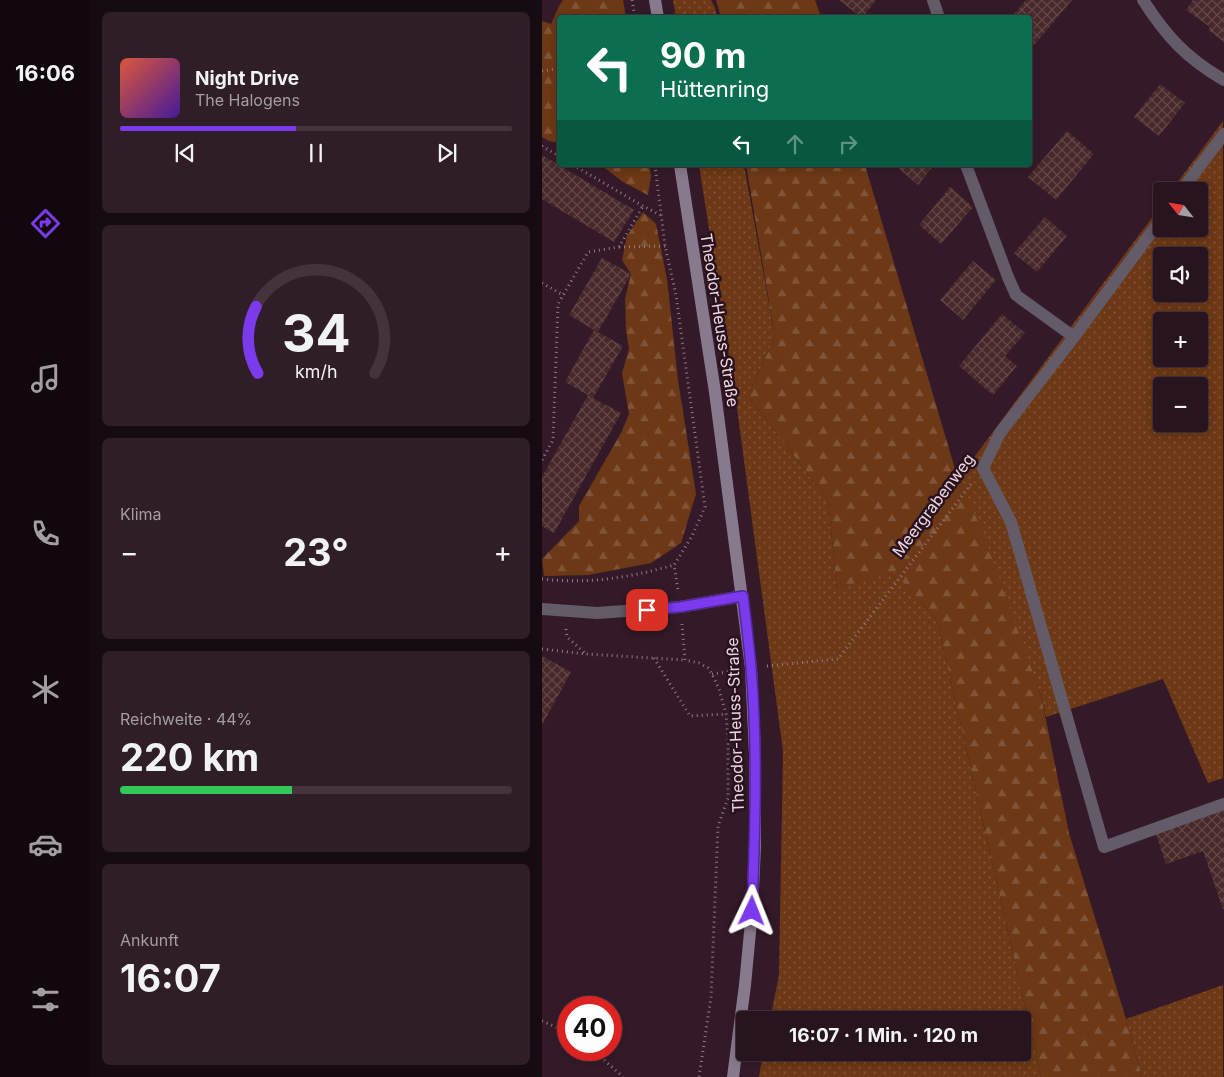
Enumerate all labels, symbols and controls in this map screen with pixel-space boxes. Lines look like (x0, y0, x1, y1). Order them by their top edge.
text: 90 m (660, 34, 747, 76)
icon: left (577, 35, 642, 100)
text: 16:06 (15, 60, 75, 86)
text: Night Drive (195, 67, 299, 90)
text: Hüttenring (660, 76, 769, 102)
text: The Halogens (195, 90, 300, 110)
icon: left (728, 130, 756, 158)
icon: ahead (781, 130, 809, 158)
icon: right (834, 130, 862, 158)
icon: previous (171, 139, 199, 167)
icon: pause (302, 139, 330, 167)
icon: next (433, 139, 461, 167)
north arrow (1153, 182, 1208, 238)
map controls (1153, 182, 1208, 432)
icon: directions (28, 206, 63, 241)
street label: Theodor-Heuss-Straße (696, 232, 744, 408)
button: sound (1153, 247, 1208, 302)
text: 34 (282, 302, 350, 365)
button: + (1153, 312, 1208, 367)
icon: music (28, 361, 63, 396)
text: km/h (295, 361, 337, 382)
button: − (1153, 377, 1208, 432)
street label: Meergrabenweg (888, 449, 978, 561)
text: Klima (120, 504, 162, 524)
icon: phone (28, 516, 63, 551)
text: 23° (283, 529, 349, 575)
text: − (120, 535, 139, 569)
text: + (493, 535, 512, 569)
pin (626, 589, 668, 631)
icon: arrive (633, 596, 661, 624)
street label: Theodor-Heuss-Straße (722, 637, 748, 813)
icon: climate (28, 672, 63, 707)
text: Reichweite · 44% (120, 709, 252, 729)
text: 220 km (120, 734, 259, 780)
icon: car (28, 827, 63, 862)
position arrow (725, 884, 777, 936)
text: Ankunft (120, 930, 179, 950)
text: 16:07 (120, 955, 221, 1001)
icon: filters (28, 982, 63, 1017)
speed limit sign: 40 (557, 996, 622, 1061)
text: 16:07 · 1 Min. · 120 m (789, 1024, 978, 1047)

